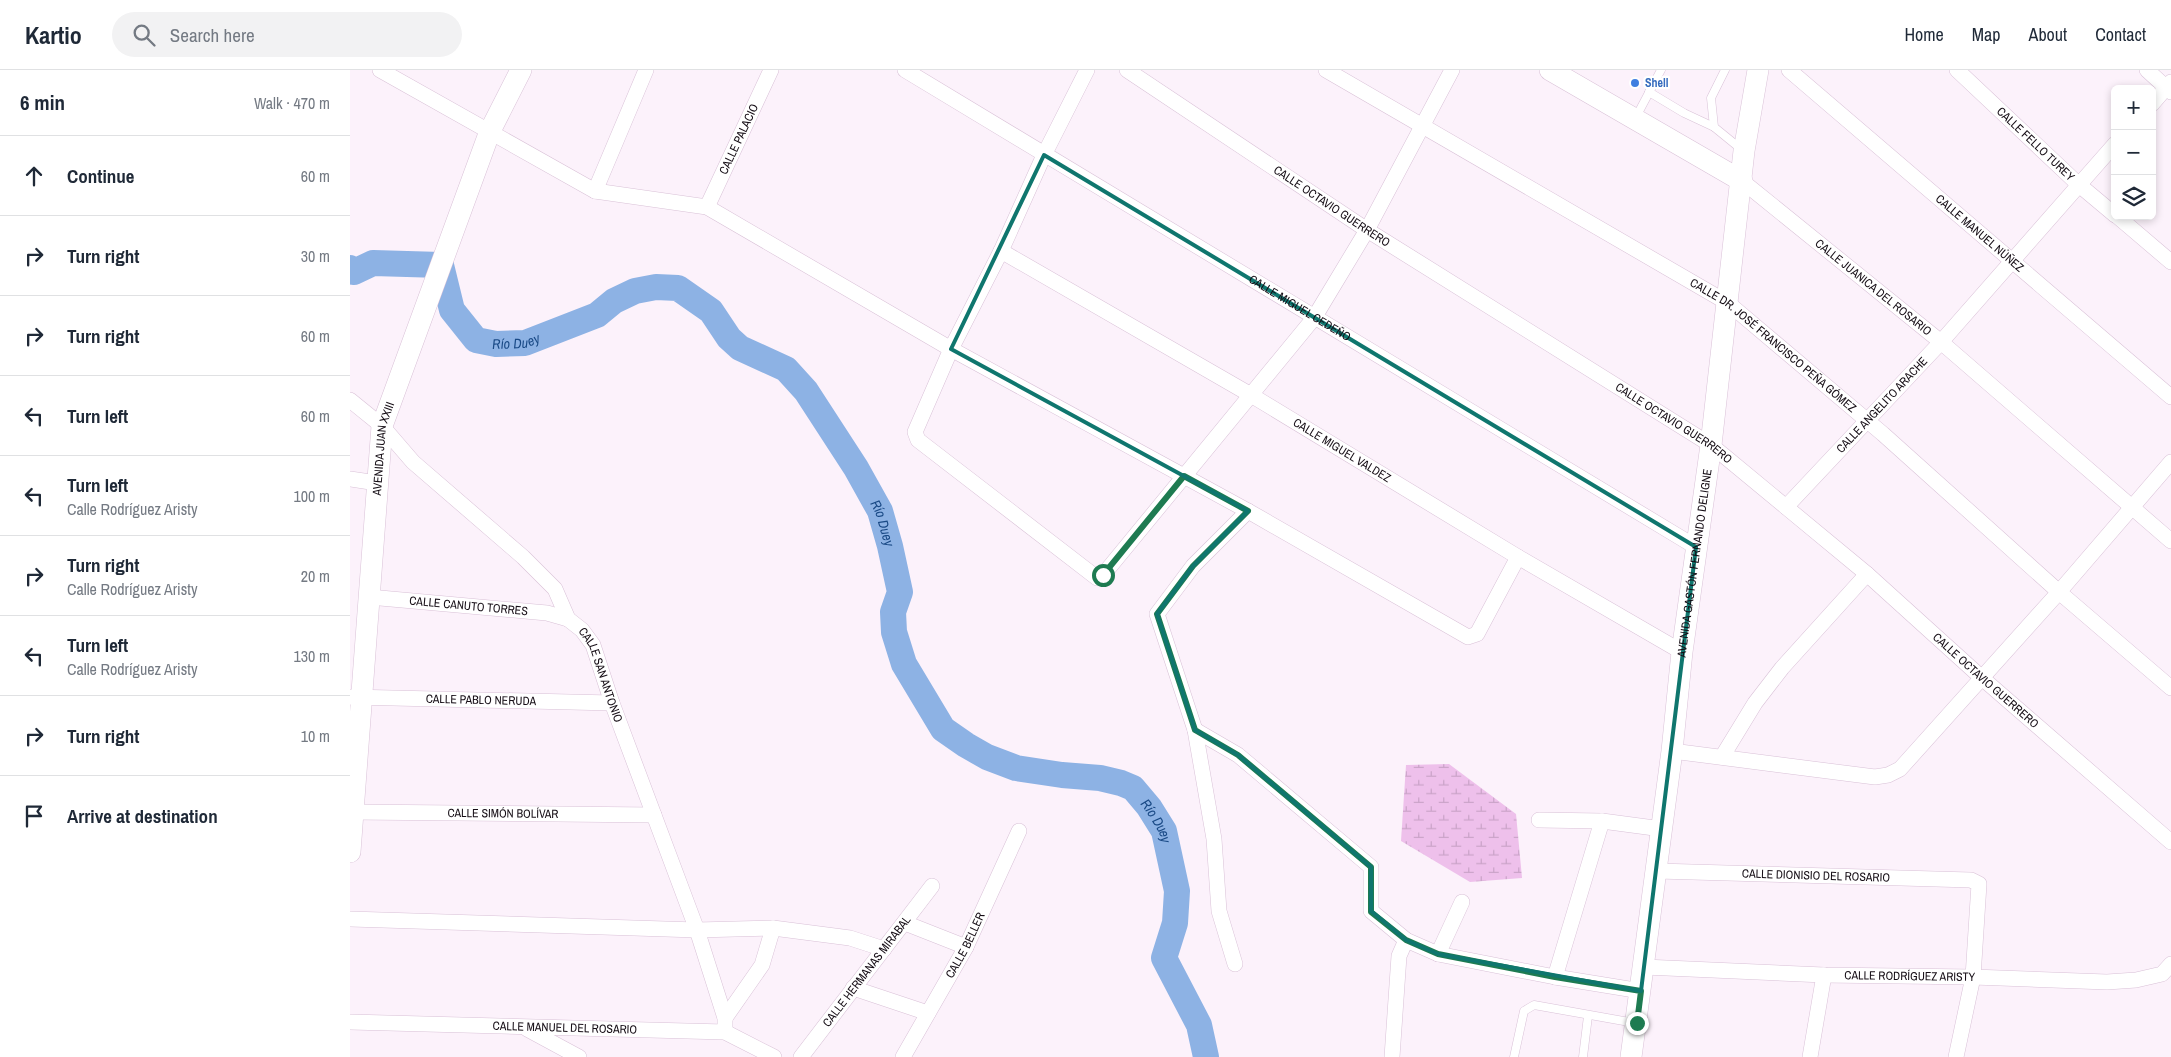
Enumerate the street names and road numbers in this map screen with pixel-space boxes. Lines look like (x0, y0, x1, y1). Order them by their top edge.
street label: CALLE PALACIO (715, 101, 762, 177)
street label: CALLE FELLO TUREY (1993, 104, 2078, 185)
street label: CALLE OCTAVIO GUERRERO (1270, 162, 1393, 251)
street label: CALLE MANUEL NÚÑEZ (1932, 191, 2027, 276)
street label: CALLE JUANICA DEL ROSARIO (1812, 235, 1935, 339)
street label: CALLE MIGUEL CEDEÑO (1246, 271, 1354, 345)
street label: CALLE DR. JOSÉ FRANCISCO PEÑA GÓMEZ (1687, 275, 1859, 416)
street label: CALLE ANGELITO ARACHE (1833, 353, 1931, 456)
street label: CALLE OCTAVIO GUERRERO (1612, 379, 1736, 467)
street label: AVENIDA JUAN XXIII (369, 400, 398, 497)
street label: CALLE MIGUEL VALDEZ (1290, 414, 1394, 486)
street label: AVENIDA GASTÓN FERNANDO DELIGNE (1673, 468, 1716, 659)
street label: CALLE CANUTO TORRES (409, 593, 529, 619)
street label: CALLE SAN ANTONIO (575, 624, 627, 725)
street label: CALLE OCTAVIO GUERRERO (1929, 629, 2042, 732)
street label: CALLE PABLO NERUDA (426, 691, 537, 709)
street label: CALLE SIMÓN BOLÍVAR (447, 805, 559, 822)
street label: CALLE DIONISIO DEL ROSARIO (1742, 865, 1891, 886)
street label: CALLE BELLER (942, 910, 989, 981)
street label: CALLE HERMANAS MIRABAL (819, 912, 915, 1030)
street label: CALLE RODRÍGUEZ ARISTY (1844, 967, 1976, 985)
street label: CALLE MANUEL DEL ROSARIO (493, 1018, 638, 1038)

